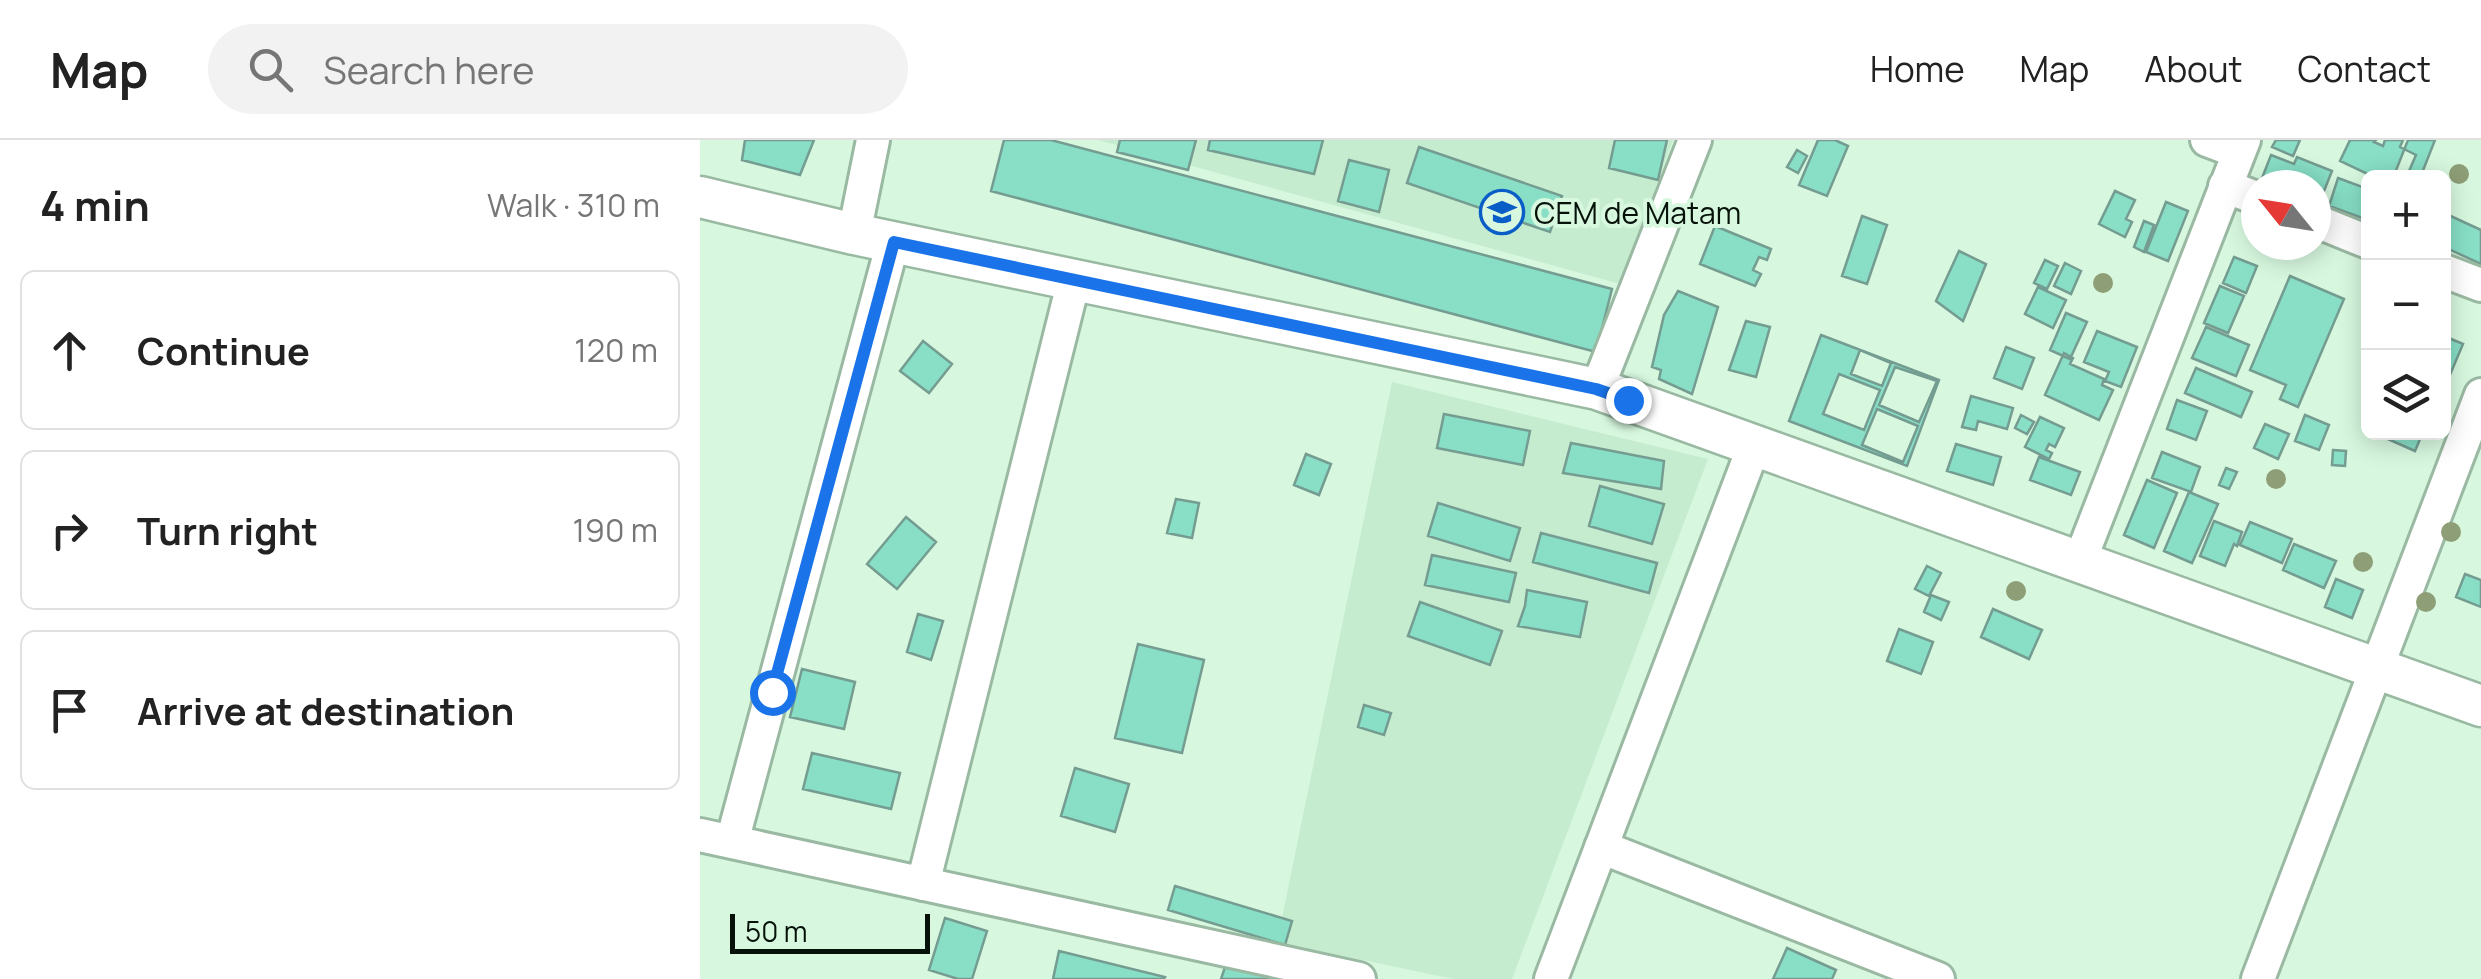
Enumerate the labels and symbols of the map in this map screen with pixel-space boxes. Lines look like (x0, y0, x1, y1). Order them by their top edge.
north arrow (2241, 170, 2331, 260)
school or university icon: CEM de Matam (1479, 189, 1525, 235)
place label: CEM de Matam (1534, 192, 1741, 233)
route end (1606, 378, 1652, 424)
route start (750, 670, 796, 716)
scale bar (730, 909, 930, 954)

